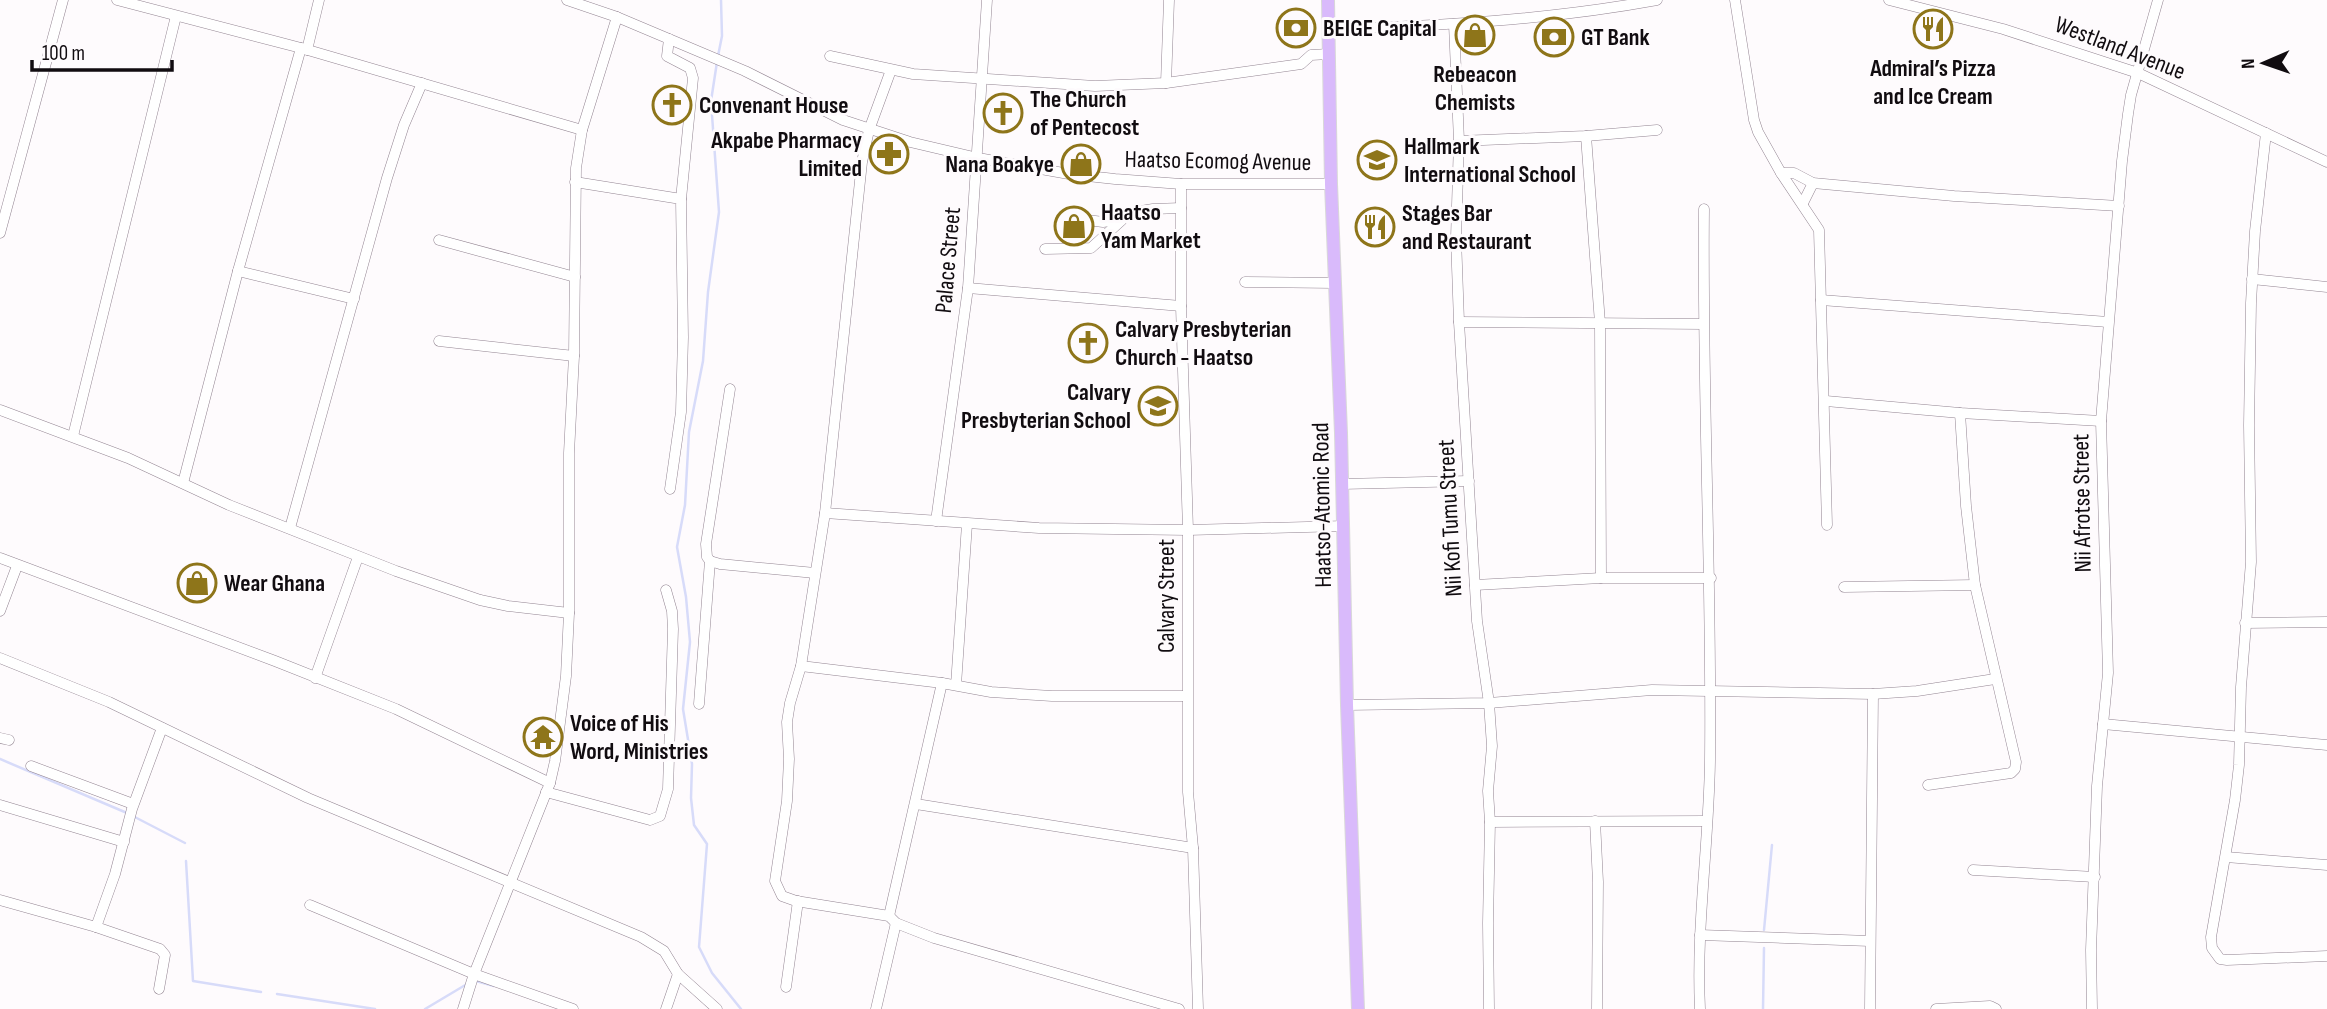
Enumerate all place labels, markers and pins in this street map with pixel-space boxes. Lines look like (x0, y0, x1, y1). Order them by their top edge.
bank icon: BEIGE Capital (1275, 7, 1317, 49)
restaurant icon: Admiral’s Pizza and Ice Cream (1912, 8, 1954, 50)
place label: BEIGE Capital (1323, 14, 1437, 43)
shop icon: Rebeacon Chemists (1454, 14, 1496, 56)
bank icon: GT Bank (1533, 16, 1575, 58)
place label: GT Bank (1581, 23, 1650, 52)
place label: Admiral’s Pizza and Ice Cream (1869, 54, 1996, 111)
place label: Rebeacon Chemists (1433, 60, 1517, 117)
church icon: Convenant House (651, 84, 693, 126)
place label: The Church of Pentecost (1030, 85, 1139, 142)
place label: Convenant House (699, 91, 848, 120)
church icon: The Church of Pentecost (982, 92, 1024, 134)
place label: Akpabe Pharmacy Limited (710, 126, 862, 183)
place label: Hallmark International School (1404, 132, 1576, 189)
pharmacy icon: Akpabe Pharmacy Limited (868, 133, 910, 175)
school or university icon: Hallmark International School (1356, 139, 1398, 181)
shop icon: Nana Boakye (1060, 143, 1102, 185)
place label: Nana Boakye (945, 150, 1054, 179)
place label: Haatso Yam Market (1101, 198, 1201, 255)
place label: Stages Bar and Restaurant (1402, 199, 1532, 256)
shop icon: Haatso Yam Market (1053, 205, 1095, 247)
restaurant icon: Stages Bar and Restaurant (1354, 206, 1396, 248)
place label: Calvary Presbyterian Church - Haatso (1115, 315, 1291, 372)
church icon: Calvary Presbyterian Church - Haatso (1067, 322, 1109, 364)
place label: Calvary Presbyterian School (961, 378, 1131, 435)
school or university icon: Calvary Presbyterian School (1137, 385, 1179, 427)
shop icon: Wear Ghana (176, 562, 218, 604)
place label: Wear Ghana (224, 569, 325, 598)
place label: Voice of His Word, Ministries (570, 709, 708, 766)
temple icon: Voice of His Word, Ministries (522, 716, 564, 758)

